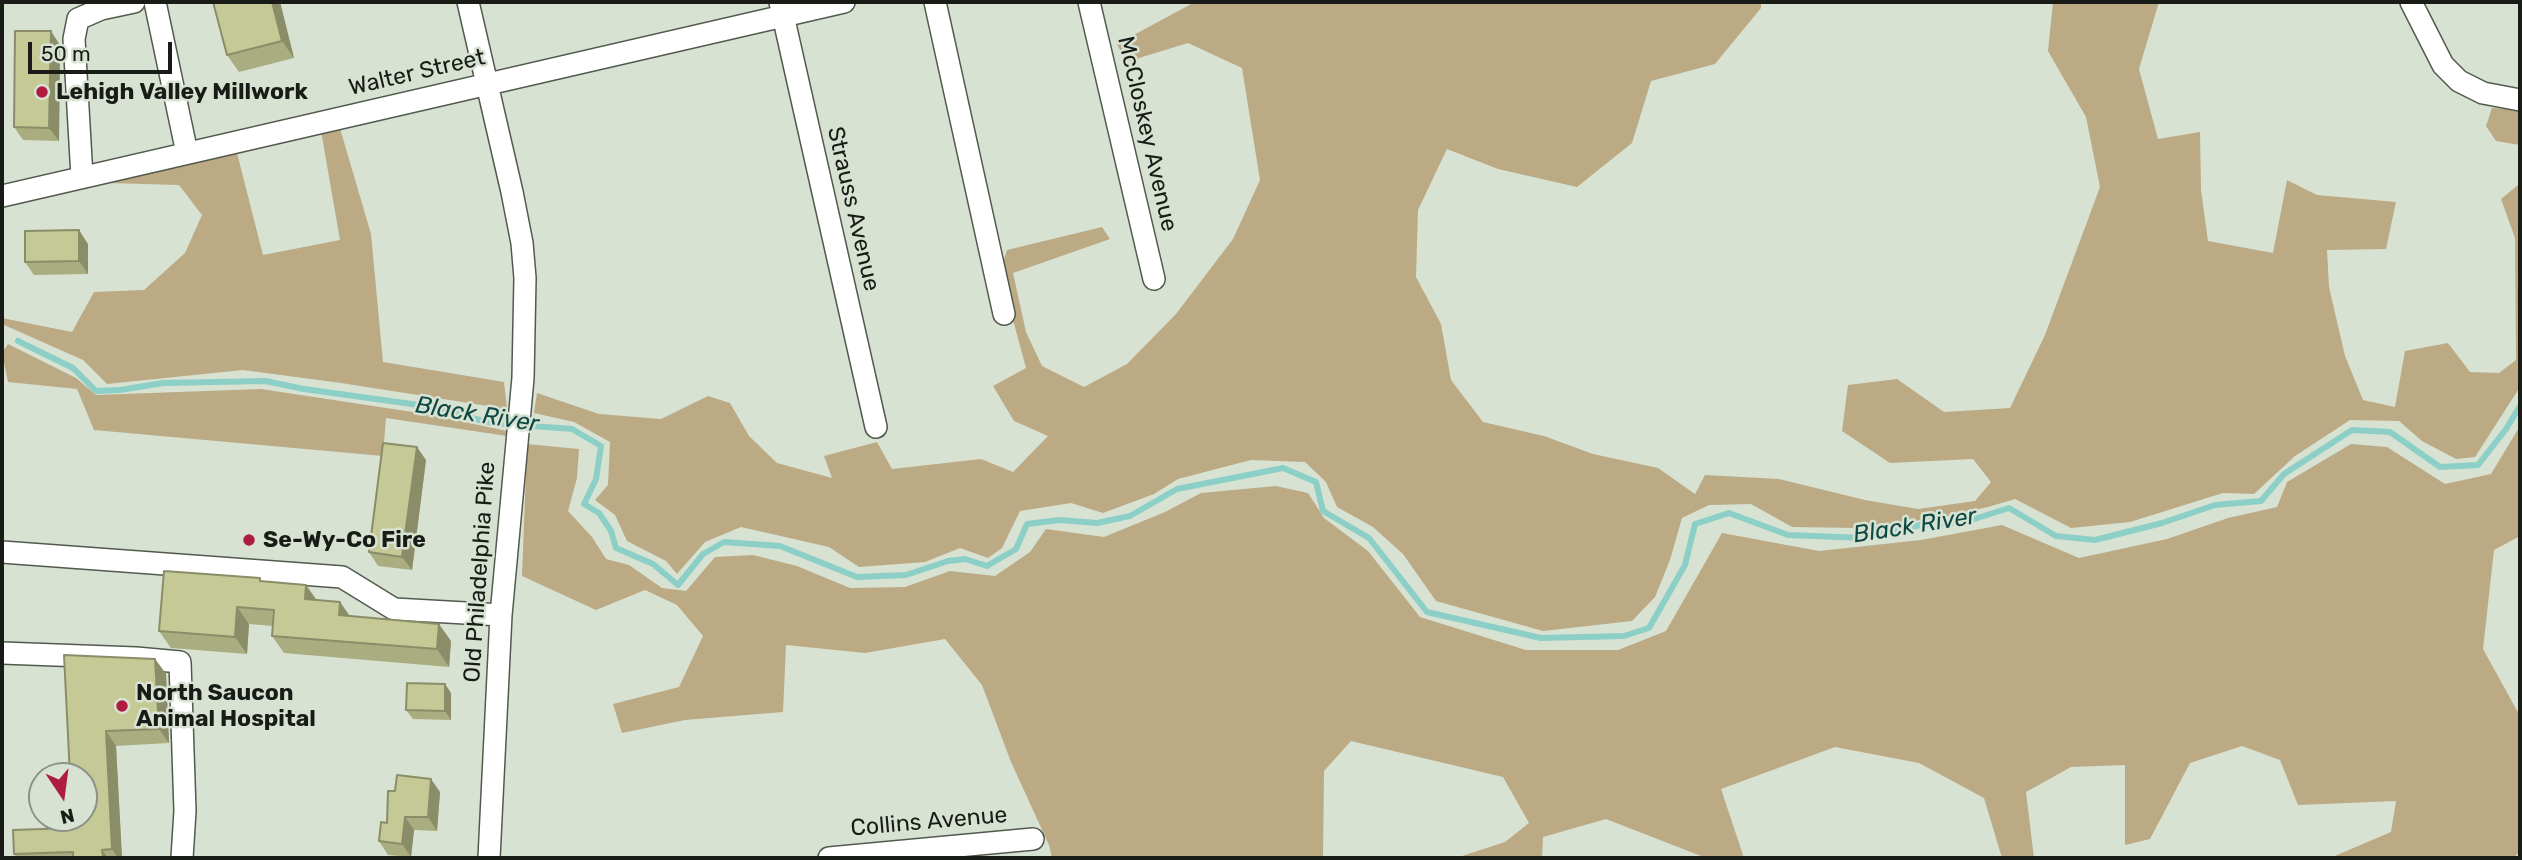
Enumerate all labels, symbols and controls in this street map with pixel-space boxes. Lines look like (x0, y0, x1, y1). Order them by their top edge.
scale bar (32, 28, 175, 72)
street label: McCloskey Avenue (1111, 34, 1183, 234)
text: 50 m (41, 41, 91, 66)
street label: Walter Street (346, 44, 488, 102)
place label: Lehigh Valley Millwork (56, 78, 308, 106)
marker: Lehigh Valley Millwork (34, 84, 50, 100)
street label: Strauss Avenue (821, 124, 885, 294)
water label: Black River (413, 391, 541, 439)
street label: Old Philadelphia Pike (459, 461, 501, 683)
water label: Black River (1851, 502, 1979, 550)
place label: Se-Wy-Co Fire (263, 526, 426, 554)
marker: Se-Wy-Co Fire (241, 532, 257, 548)
place label: North Saucon Animal Hospital (136, 679, 316, 733)
marker: North Saucon Animal Hospital (114, 698, 130, 714)
north arrow (28, 762, 98, 832)
street label: Collins Avenue (850, 801, 1008, 843)
text: N (58, 803, 77, 829)

